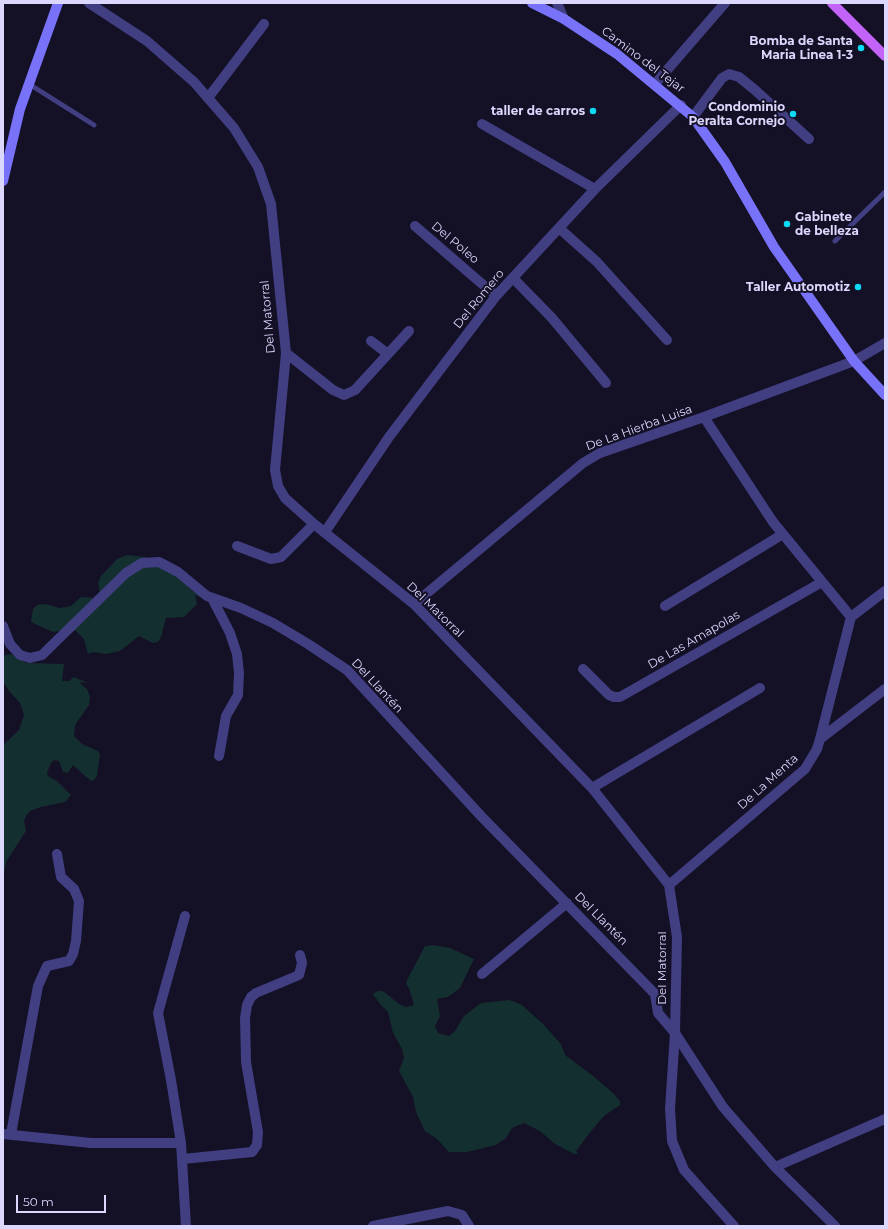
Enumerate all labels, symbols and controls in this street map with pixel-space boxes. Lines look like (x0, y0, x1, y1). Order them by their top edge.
street label: Camino del Tejar (599, 24, 687, 96)
place label: Bomba de Santa Maria Linea 1-3 (749, 34, 853, 62)
marker: Bomba de Santa Maria Linea 1-3 (856, 43, 866, 53)
place label: Condominio Peralta Cornejo (688, 100, 785, 128)
place label: taller de carros (491, 104, 585, 118)
marker: taller de carros (588, 106, 598, 116)
marker: Condominio Peralta Cornejo (788, 109, 798, 119)
place label: Gabinete de belleza (795, 210, 859, 238)
street label: Del Poleo (428, 219, 482, 267)
marker: Gabinete de belleza (782, 219, 792, 229)
street label: Del Romero (451, 267, 507, 331)
street label: Del Matorral (258, 280, 278, 354)
place label: Taller Automotiz (746, 280, 850, 294)
marker: Taller Automotiz (853, 282, 863, 292)
street label: De La Hierba Luisa (584, 402, 694, 454)
street label: Del Matorral (404, 579, 466, 641)
street label: De Las Amapolas (646, 608, 742, 672)
street label: Del Llantén (348, 656, 406, 716)
street label: De La Menta (735, 751, 801, 813)
street label: Del Llantén (572, 890, 630, 948)
street label: Del Matorral (655, 931, 669, 1005)
scale bar (18, 1187, 108, 1213)
text: 50 m (23, 1194, 54, 1209)

